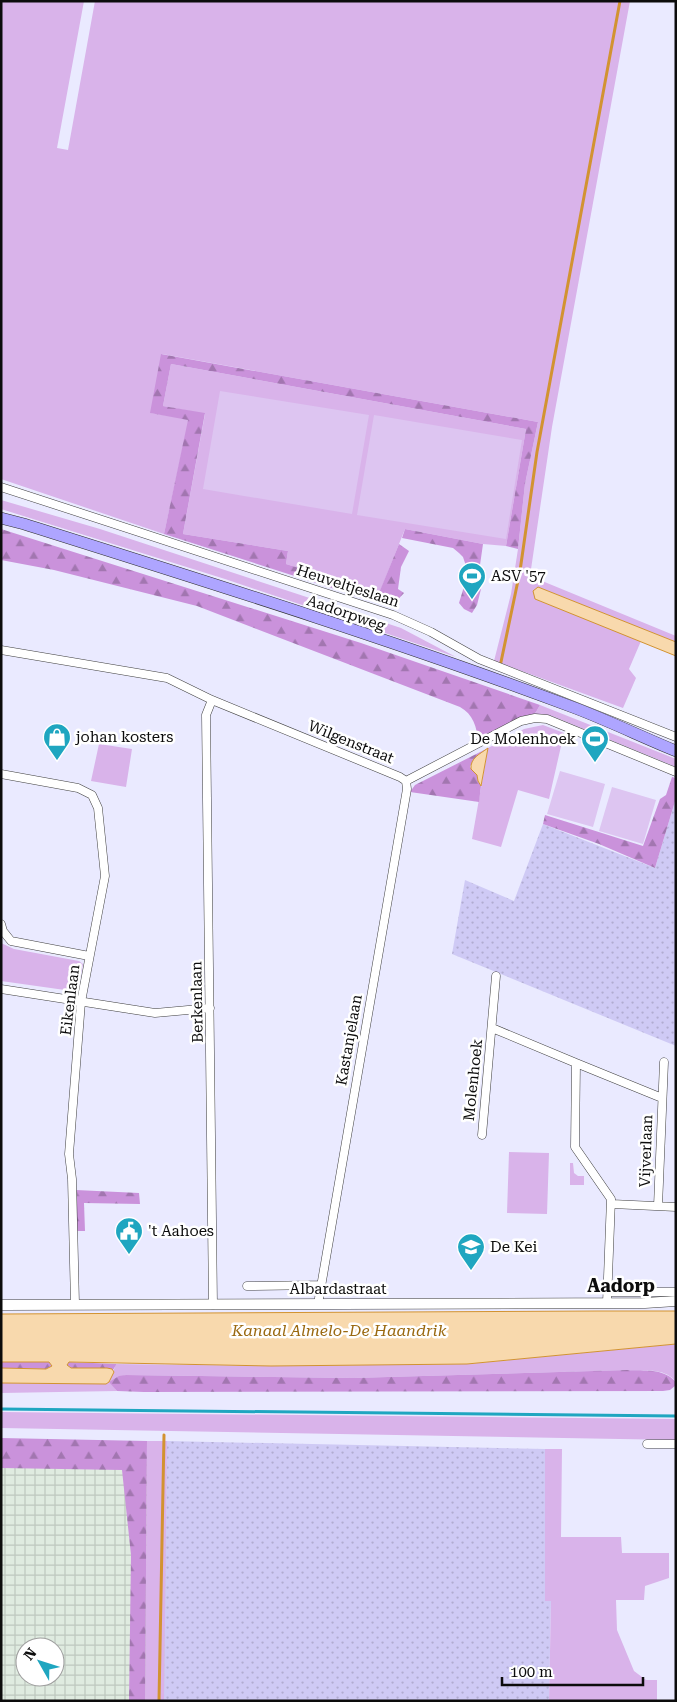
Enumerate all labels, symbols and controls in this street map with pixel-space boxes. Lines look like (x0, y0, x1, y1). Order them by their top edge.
street label: Heuveltjeslaan (294, 561, 402, 611)
sports icon: ASV '57 (457, 561, 487, 600)
place label: ASV '57 (491, 567, 546, 585)
street label: Aadorpweg (304, 591, 388, 635)
street label: Wilgenstraat (305, 717, 397, 768)
shop icon: johan kosters (42, 722, 72, 761)
sports icon: De Molenhoek (580, 724, 610, 763)
place label: johan kosters (75, 728, 173, 746)
place label: De Molenhoek (470, 730, 576, 748)
street label: Berkenlaan (187, 961, 207, 1043)
street label: Eikenlaan (57, 963, 83, 1037)
street label: Kastanjelaan (332, 993, 366, 1087)
street label: Molenhoek (460, 1038, 486, 1122)
street label: Vijverlaan (636, 1114, 656, 1188)
public building icon: 't Aahoes (114, 1216, 144, 1255)
place label: 't Aahoes (148, 1222, 214, 1240)
school or university icon: De Kei (456, 1232, 486, 1271)
place label: De Kei (490, 1238, 538, 1256)
district label: Aadorp (587, 1275, 655, 1296)
street label: Albardastraat (289, 1280, 387, 1298)
water label: Kanaal Almelo-De Haandrik (231, 1321, 447, 1340)
north arrow (15, 1637, 65, 1687)
text: N (20, 1644, 40, 1663)
scale bar (502, 1654, 643, 1686)
text: 100 m (510, 1663, 553, 1681)

